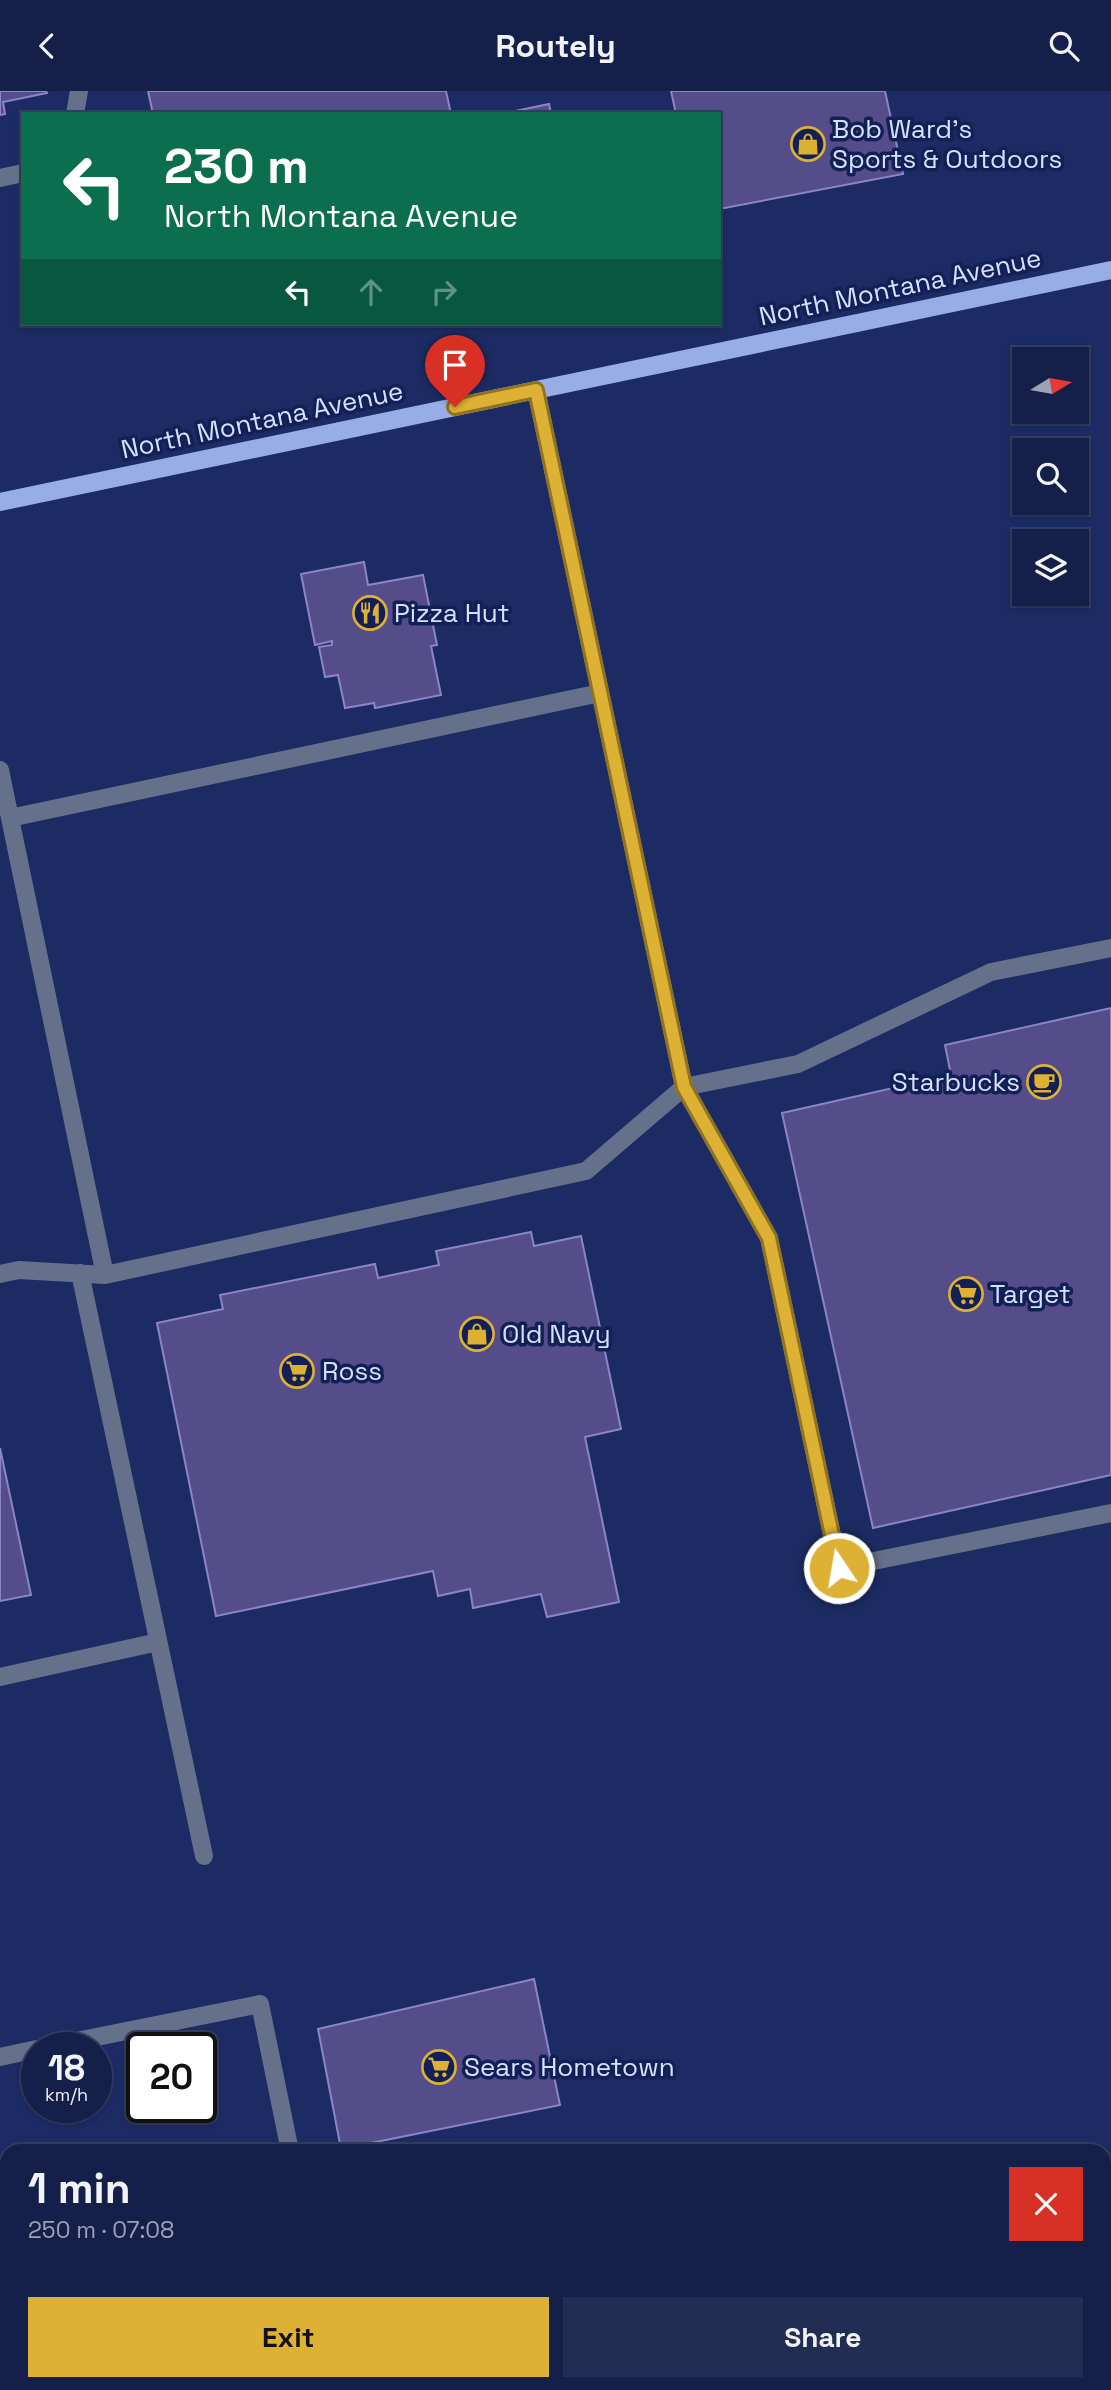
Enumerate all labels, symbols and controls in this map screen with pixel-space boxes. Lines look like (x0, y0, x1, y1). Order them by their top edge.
text: Routely (495, 26, 616, 66)
icon: back (28, 27, 66, 65)
icon: search (1045, 27, 1083, 65)
place label: Bob Ward's Sports & Outdoors (832, 112, 1062, 176)
shop icon: Bob Ward's Sports & Outdoors (789, 125, 827, 163)
text: 230 m (164, 135, 309, 197)
icon: left (49, 140, 140, 231)
text: North Montana Avenue (164, 196, 518, 236)
street label: North Montana Avenue (756, 240, 1044, 334)
icon: left (279, 273, 317, 311)
icon: ahead (352, 273, 390, 311)
icon: right (425, 273, 463, 311)
pin (425, 335, 485, 407)
icon: arrive (436, 346, 474, 384)
north arrow (1012, 347, 1088, 423)
map controls (1012, 347, 1089, 606)
street label: North Montana Avenue (118, 373, 406, 467)
button: search (1012, 438, 1089, 515)
button: layers (1012, 529, 1089, 606)
restaurant icon: Pizza Hut (351, 594, 389, 632)
place label: Pizza Hut (394, 596, 510, 630)
cafe icon: Starbucks (1025, 1063, 1063, 1101)
place label: Starbucks (892, 1065, 1020, 1099)
supermarket icon: Target (947, 1275, 985, 1313)
place label: Target (990, 1277, 1071, 1311)
shop icon: Old Navy (458, 1315, 496, 1353)
place label: Old Navy (502, 1317, 611, 1351)
supermarket icon: Ross (278, 1352, 316, 1390)
place label: Ross (322, 1354, 382, 1388)
position arrow (802, 1531, 876, 1605)
speed limit sign: 20 (126, 2032, 217, 2123)
text: 18 (48, 2046, 85, 2090)
supermarket icon: Sears Hometown (420, 2048, 458, 2086)
place label: Sears Hometown (464, 2050, 675, 2084)
text: km/h (45, 2083, 88, 2106)
text: 1 min (28, 2162, 131, 2215)
button: close (1009, 2167, 1083, 2241)
text: 250 m · 07:08 (28, 2215, 174, 2245)
button: Exit (28, 2297, 549, 2377)
button: Share (563, 2297, 1083, 2377)

